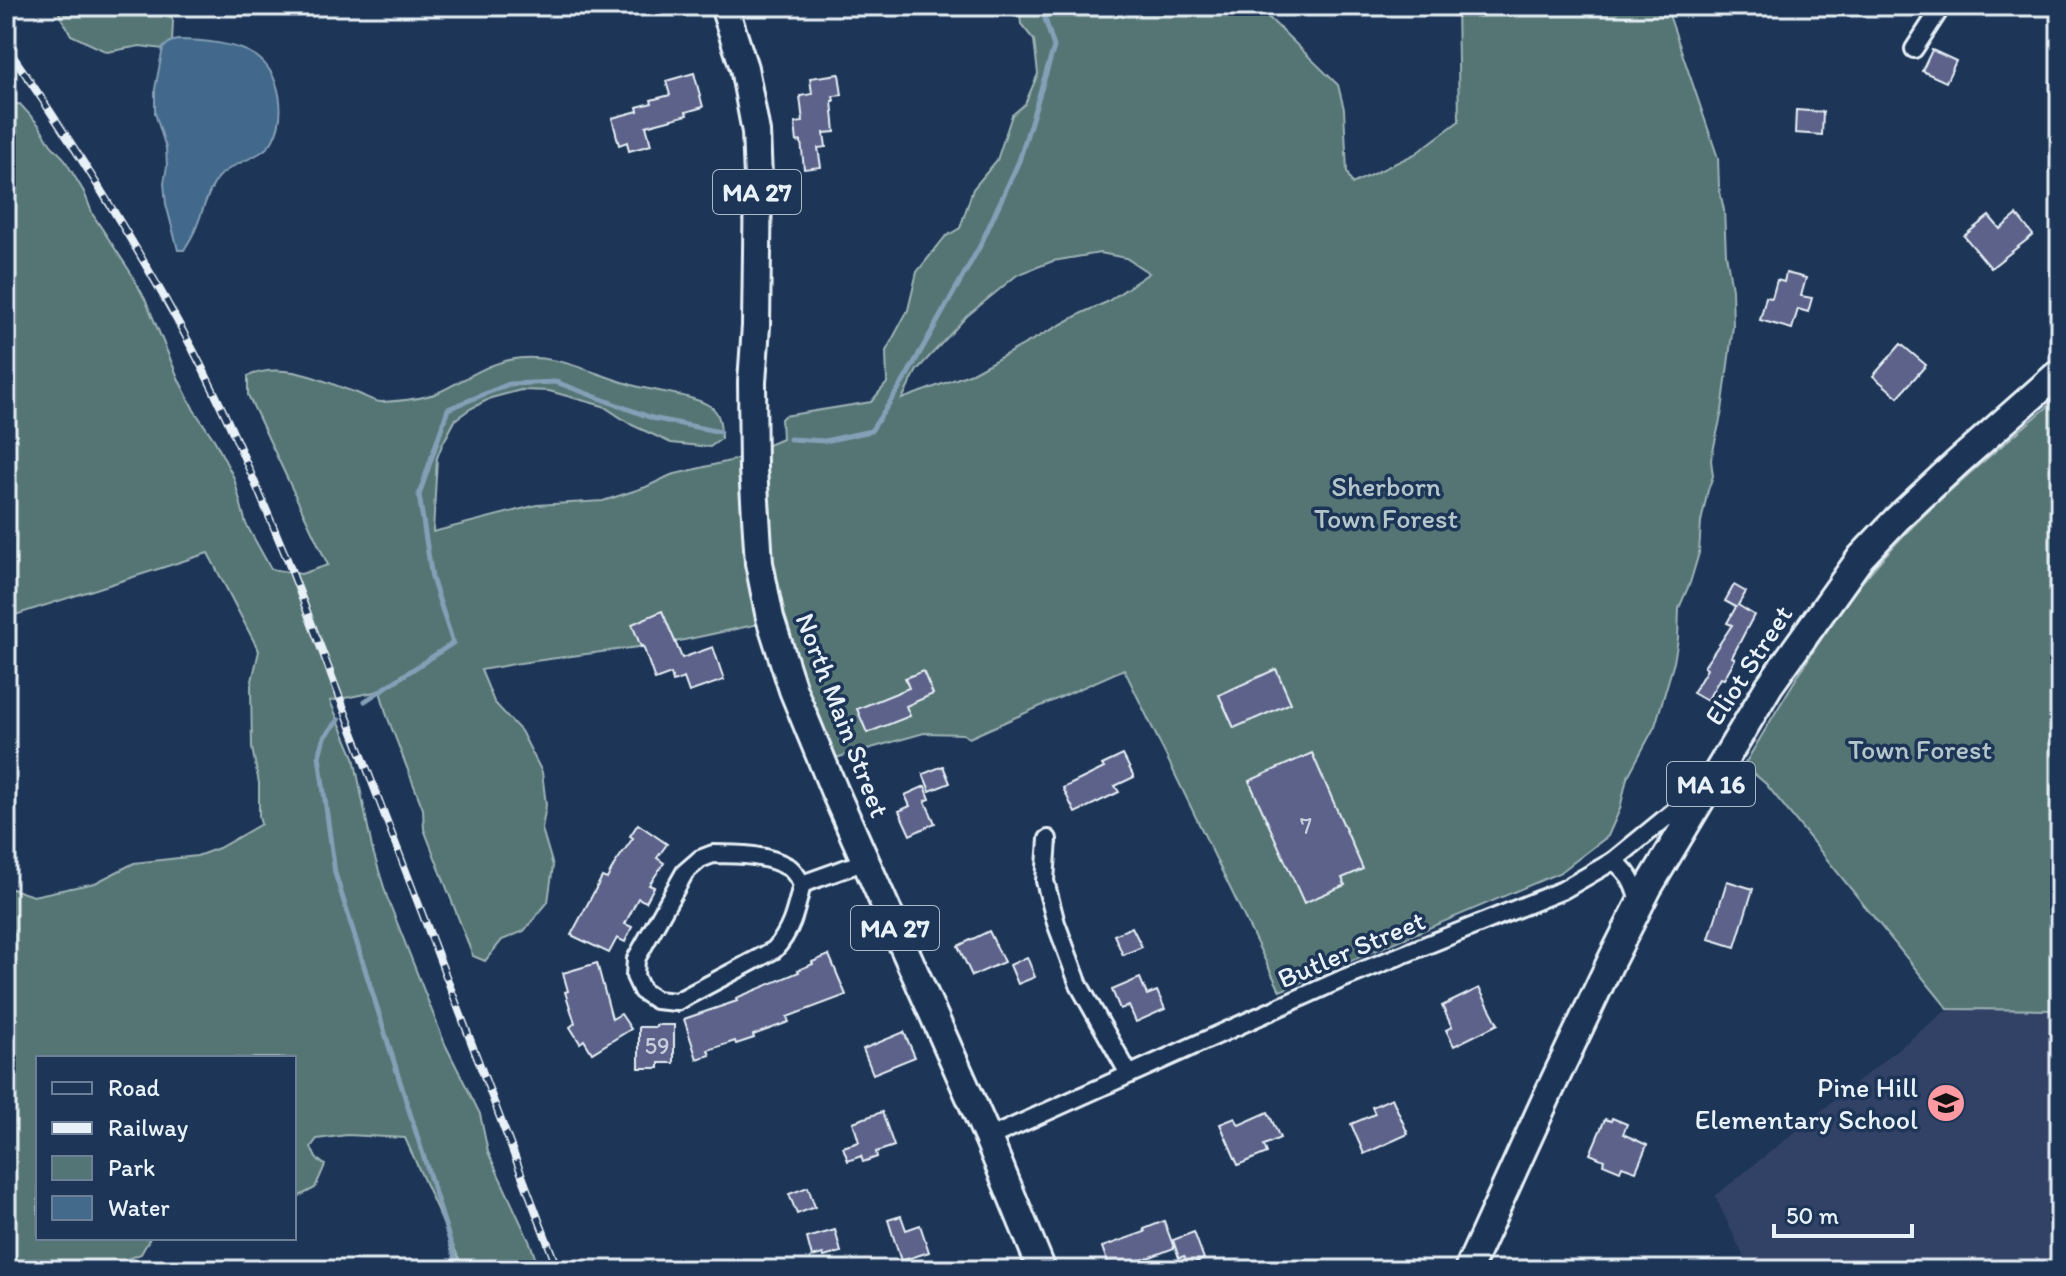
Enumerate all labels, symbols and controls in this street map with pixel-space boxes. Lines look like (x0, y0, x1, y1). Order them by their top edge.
road number: MA 27 (713, 170, 801, 214)
park label: Sherborn Town Forest (1314, 469, 1458, 535)
street label: Eliot Street (1697, 599, 1799, 731)
street label: North Main Street (788, 608, 898, 822)
park label: Town Forest (1848, 732, 1992, 766)
road number: MA 16 (1667, 762, 1755, 806)
house number: 7 (1300, 811, 1312, 840)
street label: Butler Street (1272, 903, 1430, 995)
road number: MA 27 (851, 906, 939, 950)
house number: 59 (644, 1031, 670, 1060)
legend (36, 1056, 296, 1240)
place label: Pine Hill Elementary School (1695, 1070, 1918, 1136)
text: Road (108, 1073, 160, 1102)
school or university icon: Pine Hill Elementary School (1925, 1082, 1967, 1124)
text: Railway (108, 1113, 189, 1142)
text: Park (108, 1153, 155, 1182)
scale bar (1774, 1188, 1912, 1238)
text: Water (108, 1193, 170, 1222)
text: 50 m (1786, 1201, 1839, 1230)

